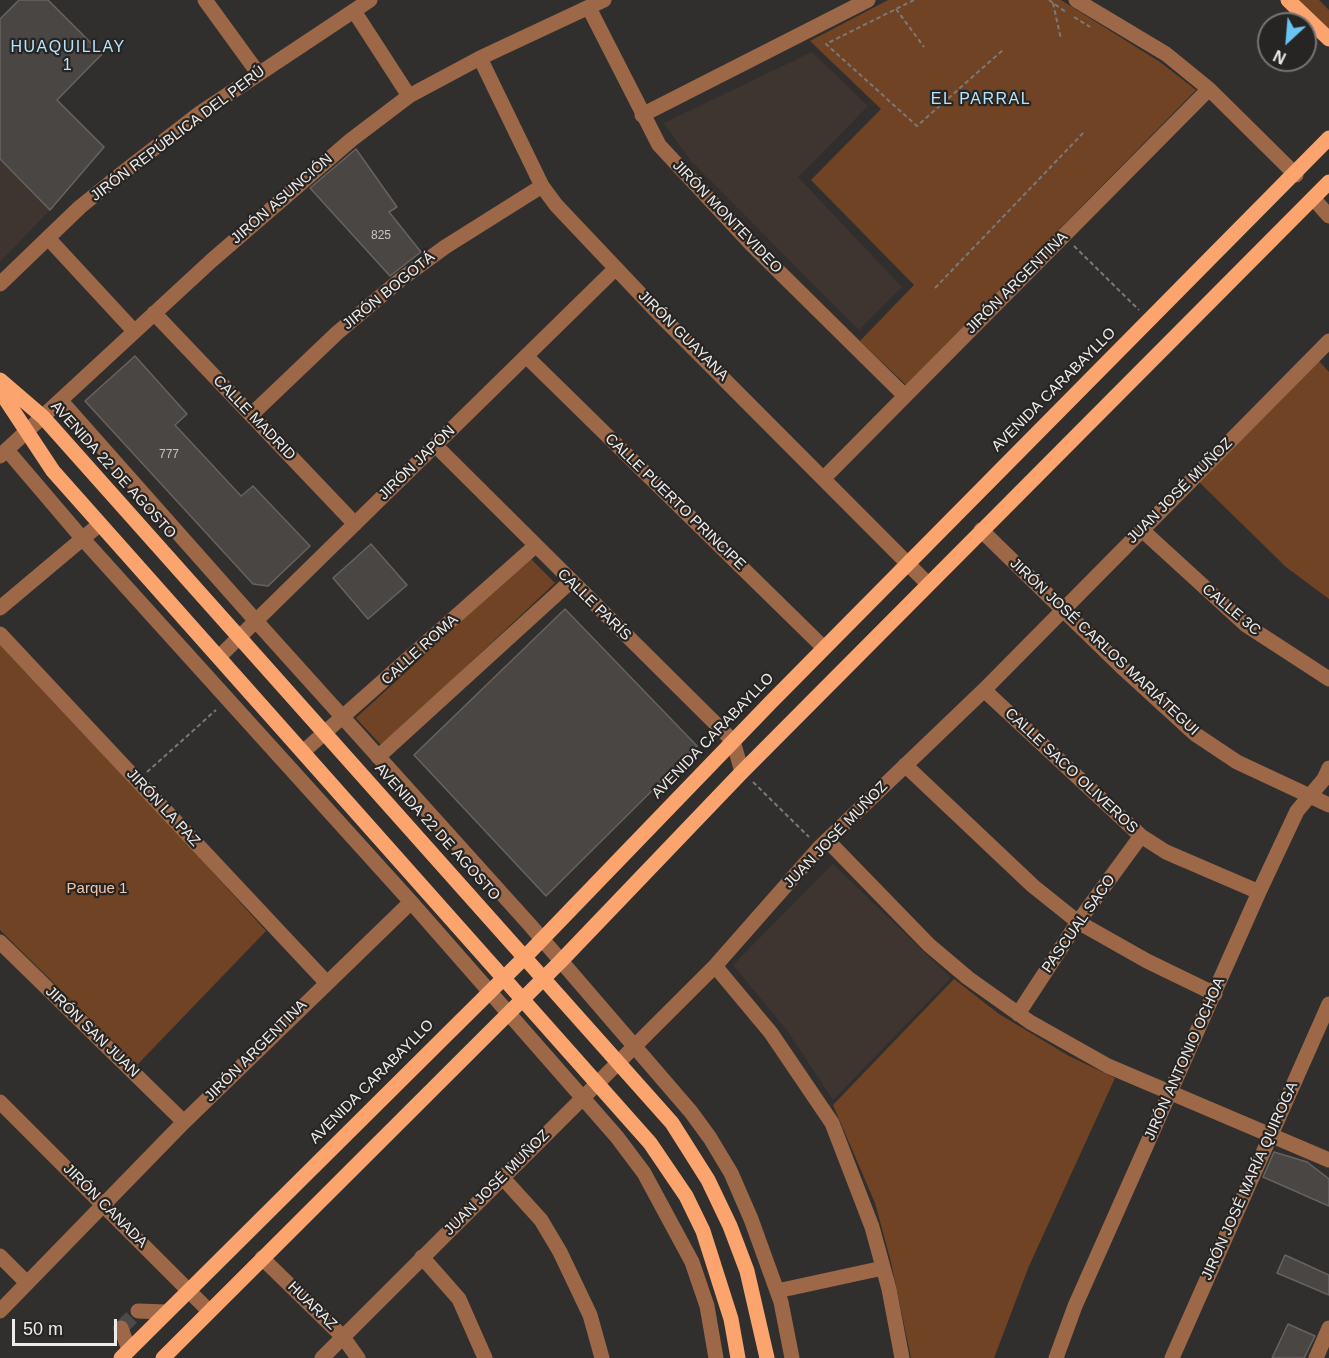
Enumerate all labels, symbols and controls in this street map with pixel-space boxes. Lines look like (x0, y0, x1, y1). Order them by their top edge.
north arrow (1257, 12, 1317, 72)
district label: HUAQUILLAY 1 (10, 38, 126, 76)
text: N (1271, 47, 1289, 67)
street label: JIRÓN REPÚBLICA DEL PERÚ (87, 63, 269, 205)
district label: EL PARRAL (931, 90, 1031, 110)
street label: JIRÓN ASUNCIÓN (228, 150, 336, 248)
street label: JIRÓN MONTEVIDEO (668, 157, 786, 277)
street label: JIRÓN ARGENTINA (962, 228, 1072, 338)
house number: 825 (371, 229, 391, 243)
street label: JIRÓN BOGOTÁ (339, 248, 439, 334)
street label: JIRÓN GUAYANA (634, 287, 732, 385)
street label: AVENIDA CARABAYLLO (988, 324, 1120, 456)
street label: CALLE MADRID (209, 372, 299, 464)
street label: AVENIDA 22 DE AGOSTO (47, 398, 179, 542)
street label: JIRÓN JAPÓN (375, 422, 459, 504)
street label: CALLE PUERTO PRINCIPE (601, 430, 749, 574)
street label: JUAN JOSÉ MUÑOZ (1124, 435, 1236, 547)
house number: 777 (159, 448, 179, 462)
street label: JIRÓN JOSÉ CARLOS MARIÁTEGUI (1006, 555, 1202, 739)
street label: CALLE PARÍS (553, 565, 635, 645)
street label: CALLE 3C (1198, 580, 1264, 640)
street label: CALLE ROMA (378, 611, 462, 689)
street label: AVENIDA CARABAYLLO (648, 669, 778, 803)
street label: CALLE SACO OLIVEROS (1001, 705, 1141, 837)
street label: AVENIDA 22 DE AGOSTO (371, 760, 503, 904)
street label: JIRÓN LA PAZ (122, 765, 204, 851)
street label: JUAN JOSÉ MUÑOZ (780, 778, 892, 892)
street label: PASCUAL SACO (1038, 871, 1120, 977)
park label: Parque 1 (67, 880, 127, 898)
street label: JIRÓN ANTONIO OCHOA (1141, 975, 1229, 1143)
street label: JIRÓN SAN JUAN (41, 983, 143, 1081)
street label: JIRÓN ARGENTINA (201, 996, 311, 1106)
street label: AVENIDA CARABAYLLO (306, 1016, 438, 1148)
street label: JIRÓN JOSÉ MARÍA QUIROGA (1198, 1079, 1302, 1283)
street label: JUAN JOSÉ MUÑOZ (441, 1127, 553, 1239)
street label: JIRÓN CANADA (59, 1160, 151, 1252)
street label: HUARAZ (284, 1278, 340, 1334)
scale bar (15, 1307, 120, 1345)
text: 50 m (23, 1319, 63, 1339)

